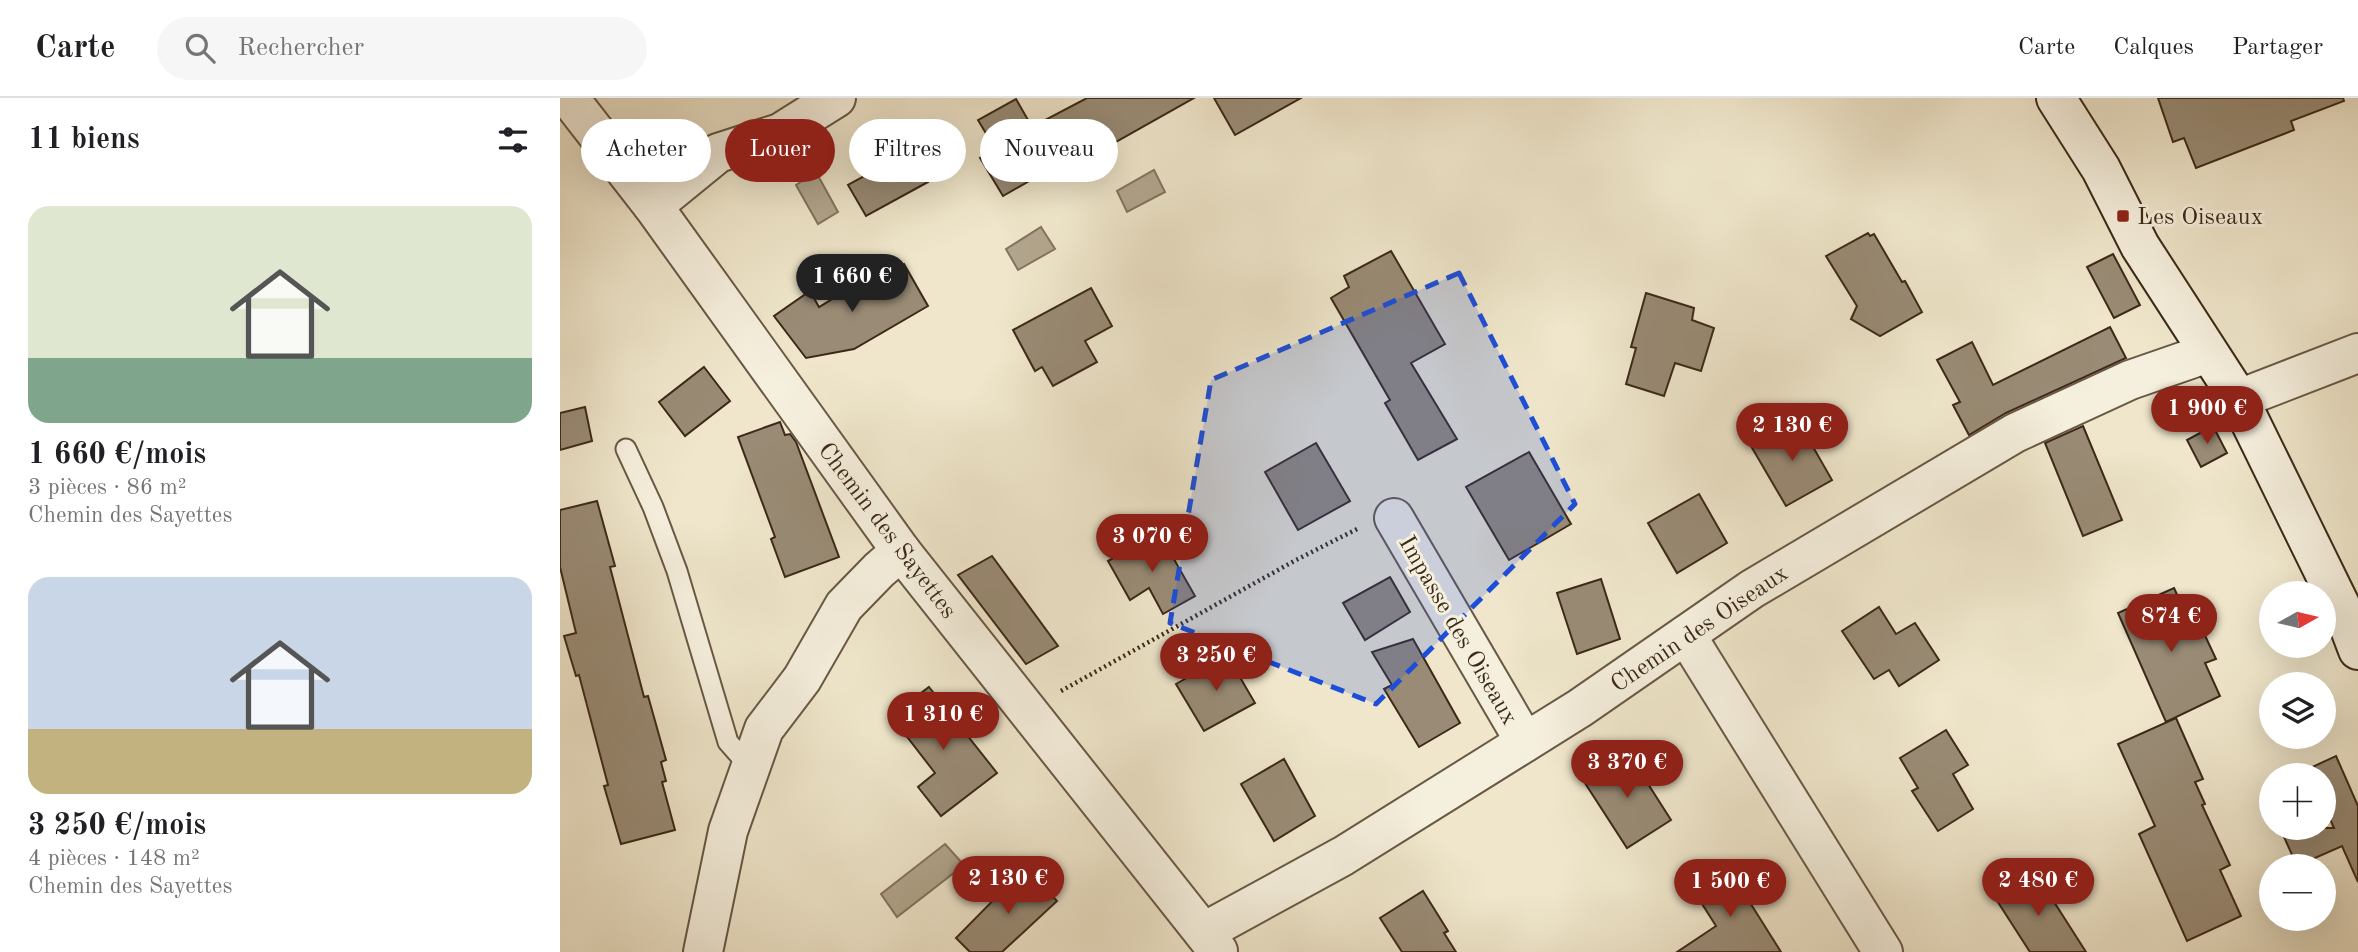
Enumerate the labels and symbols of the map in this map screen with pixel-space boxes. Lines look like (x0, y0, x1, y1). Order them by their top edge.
place label: Les Oiseaux (2137, 206, 2263, 230)
marker: Les Oiseaux (2115, 208, 2131, 224)
pin: 1 660 € (787, 254, 917, 314)
pin: 1 900 € (2142, 386, 2272, 446)
pin: 2 130 € (1727, 404, 1857, 463)
street label: Chemin des Sayettes (813, 439, 960, 624)
pin: 3 070 € (1087, 514, 1217, 574)
street label: Impasse des Oiseaux (1393, 532, 1521, 730)
street label: Chemin des Oiseaux (1607, 562, 1793, 698)
north arrow (2259, 581, 2336, 658)
pin: 874 € (2122, 594, 2220, 654)
pin: 3 250 € (1151, 634, 1281, 693)
pin: 1 310 € (878, 692, 1008, 752)
pin: 3 370 € (1562, 740, 1692, 800)
pin: 2 130 € (943, 856, 1073, 916)
pin: 2 480 € (1973, 858, 2103, 918)
pin: 1 500 € (1665, 860, 1795, 919)

